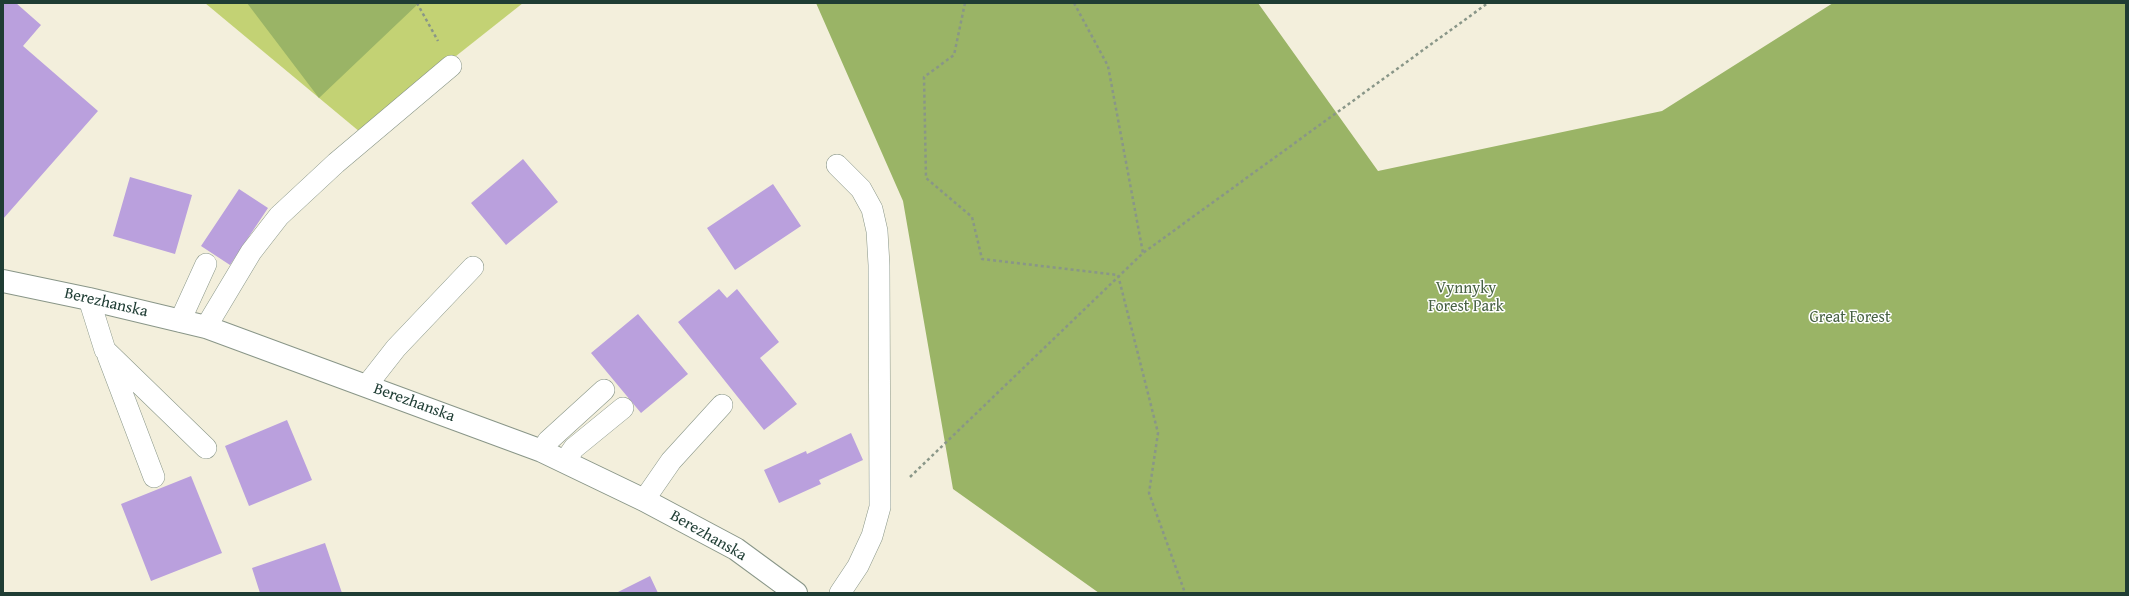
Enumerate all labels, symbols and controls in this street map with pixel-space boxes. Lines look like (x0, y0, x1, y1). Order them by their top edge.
park label: Vynnyky Forest Park (1428, 279, 1504, 317)
street label: Berezhanska (62, 284, 150, 322)
park label: Great Forest (1809, 308, 1891, 328)
street label: Berezhanska (371, 379, 457, 427)
street label: Berezhanska (666, 506, 750, 566)

